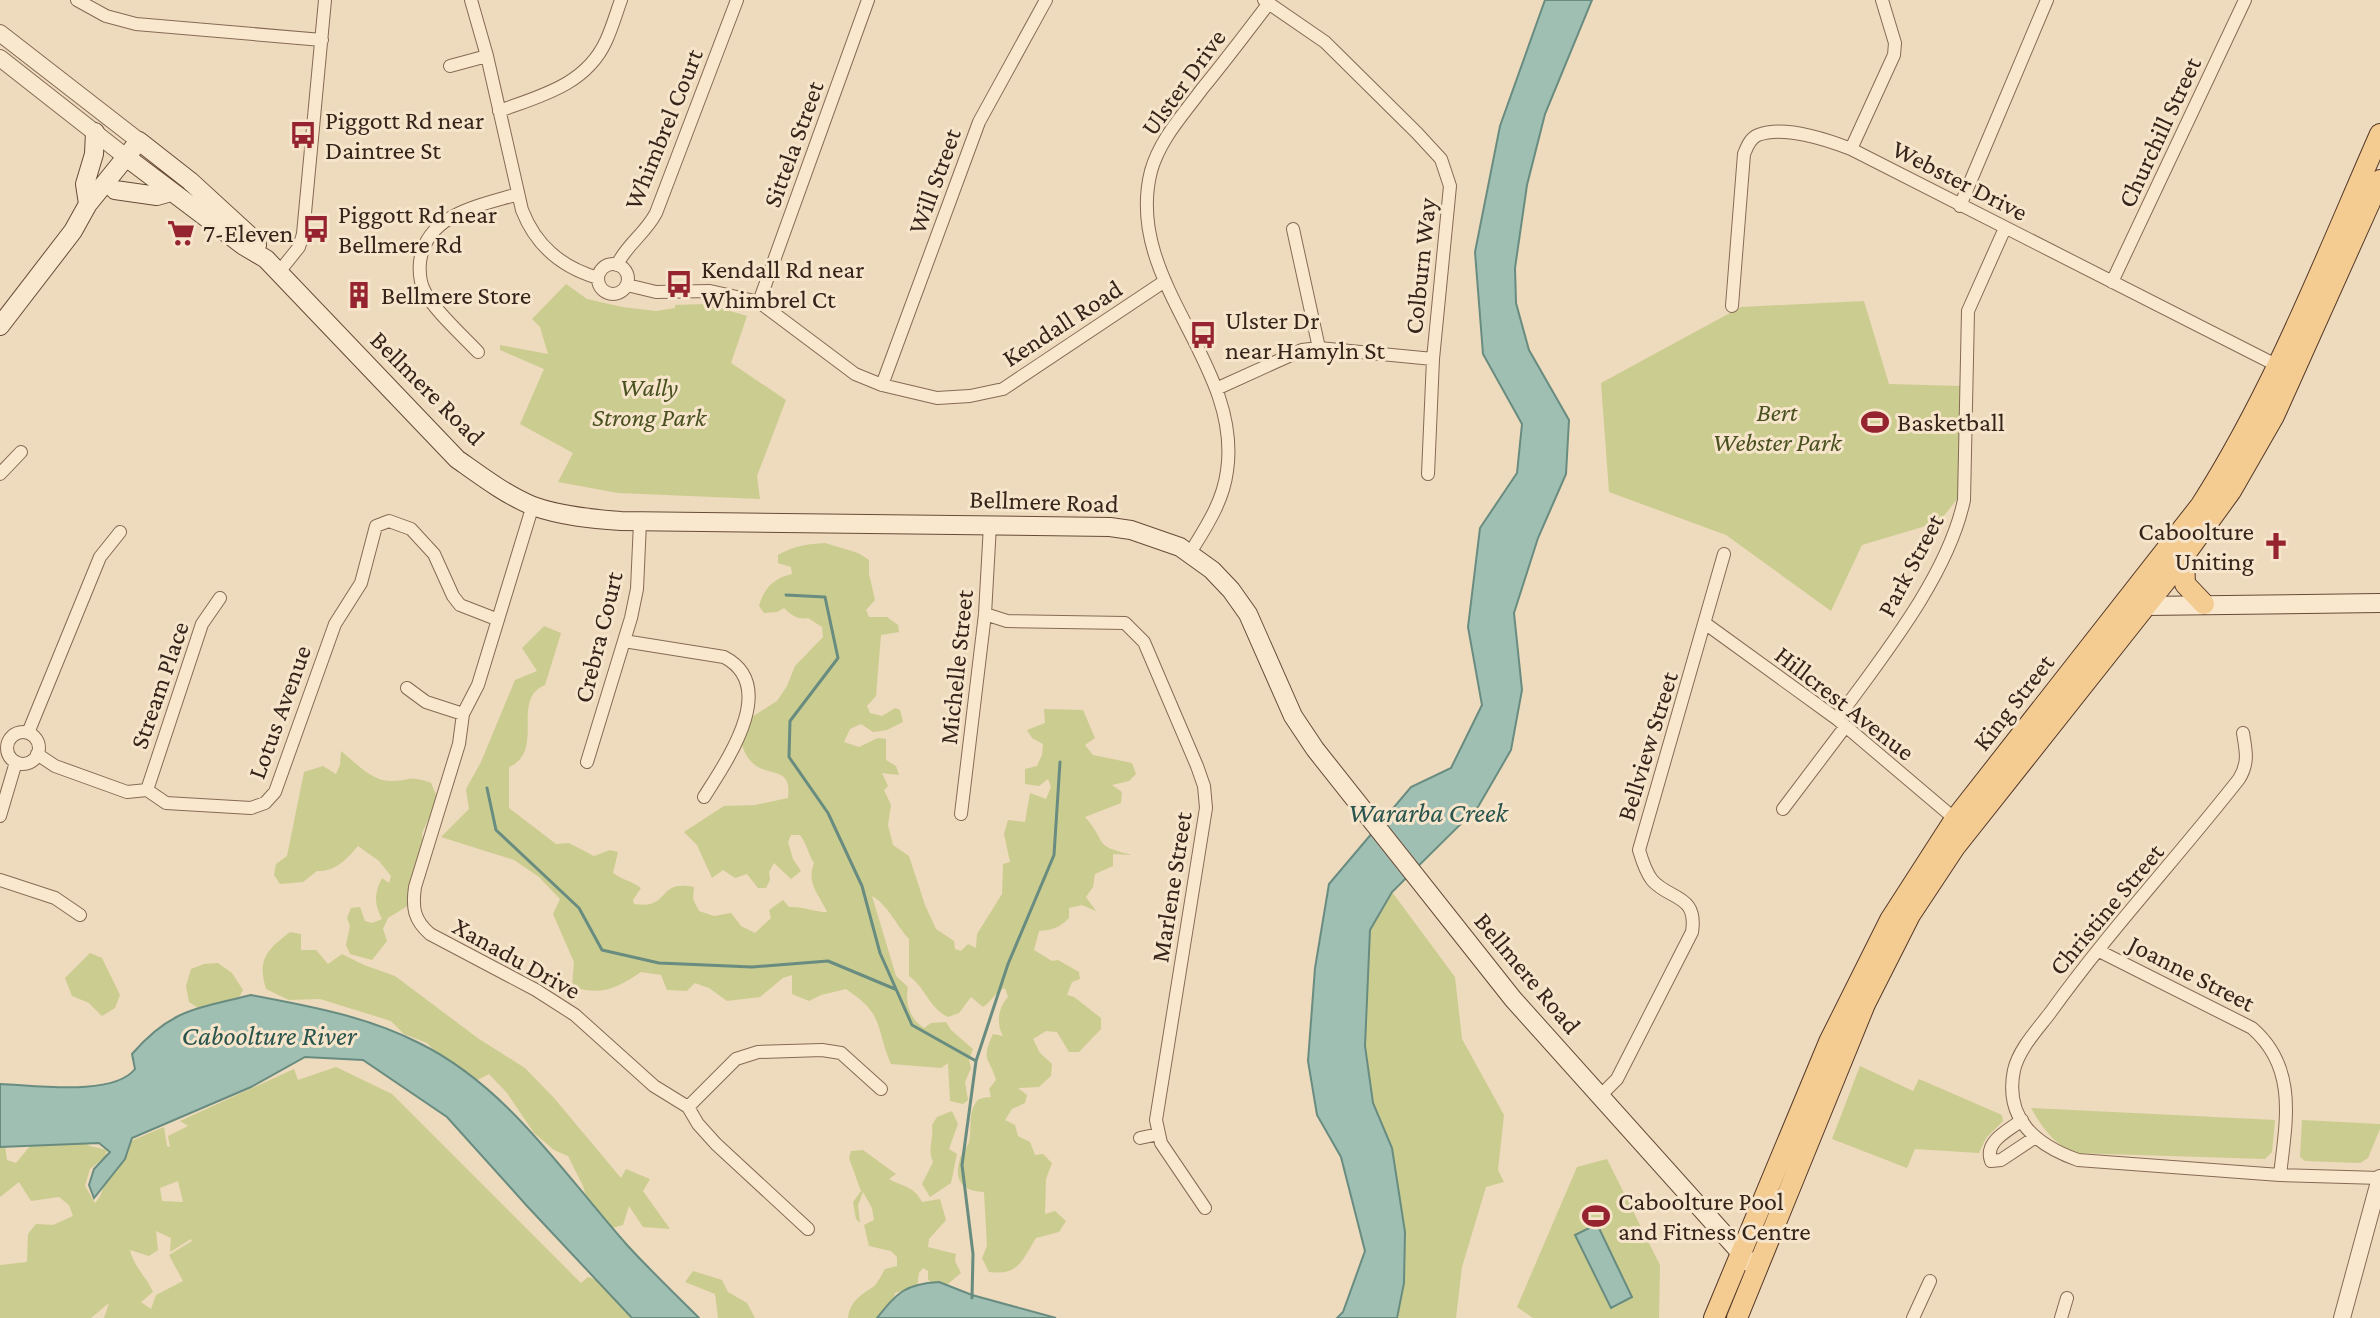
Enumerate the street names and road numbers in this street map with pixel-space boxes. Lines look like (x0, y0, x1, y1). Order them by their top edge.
street label: Ulster Drive (1135, 23, 1232, 141)
street label: Whimbrel Court (618, 44, 709, 214)
street label: Churchill Street (2112, 52, 2207, 212)
street label: Sittela Street (757, 77, 830, 211)
street label: Will Street (902, 124, 967, 238)
street label: Webster Drive (1887, 134, 2032, 227)
street label: Colburn Way (1399, 196, 1442, 336)
street label: Kendall Road (997, 274, 1128, 373)
street label: Bellmere Road (365, 325, 491, 452)
street label: Bellmere Road (969, 484, 1119, 519)
street label: Park Street (1871, 509, 1950, 621)
street label: Crebra Court (568, 568, 629, 706)
street label: Michelle Street (934, 588, 979, 746)
street label: Stream Place (124, 618, 195, 753)
street label: Hillcrest Avenue (1769, 640, 1920, 767)
street label: Lotus Avenue (242, 641, 317, 783)
street label: King Street (1967, 648, 2060, 756)
street label: Bellview Street (1611, 668, 1684, 824)
street label: Marlene Street (1145, 809, 1198, 964)
street label: Christine Street (2043, 838, 2170, 981)
street label: Bellmere Road (1469, 907, 1587, 1040)
street label: Xanadu Drive (448, 911, 586, 1005)
street label: Joanne Street (2122, 928, 2260, 1018)

